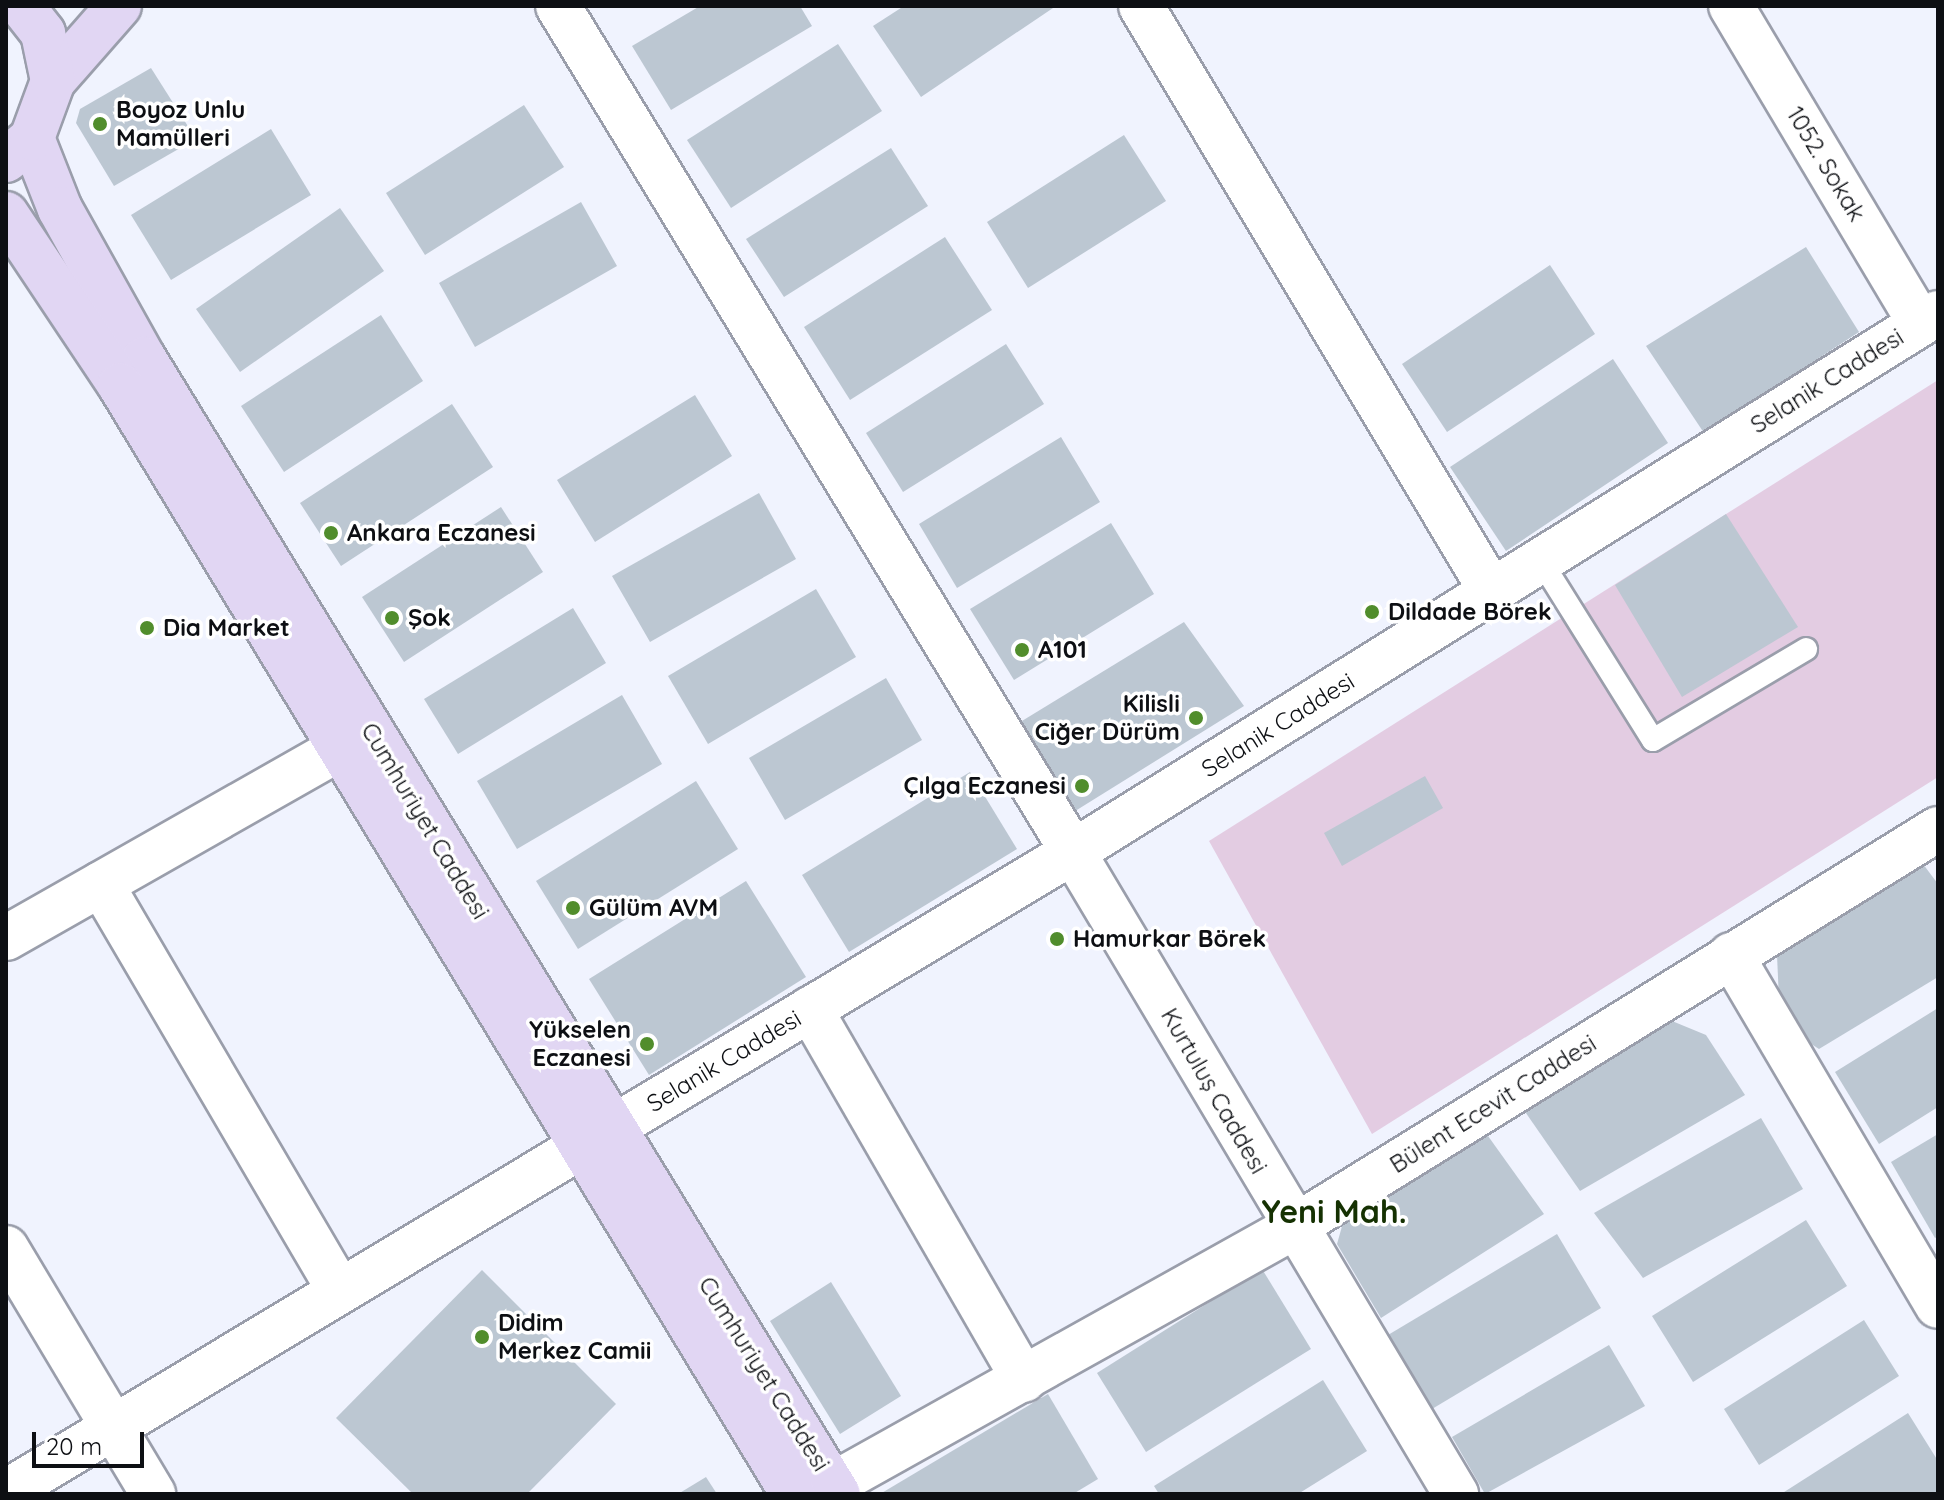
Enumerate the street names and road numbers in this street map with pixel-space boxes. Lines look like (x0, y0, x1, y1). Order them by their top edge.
street label: 1052. Sokak (1781, 101, 1871, 227)
street label: Selanik Caddesi (1745, 322, 1909, 440)
street label: Selanik Caddesi (1196, 666, 1360, 784)
street label: Cumhuriyet Caddesi (355, 718, 495, 924)
street label: Kurtuluş Caddesi (1155, 1003, 1273, 1179)
street label: Selanik Caddesi (642, 1004, 806, 1118)
street label: Bülent Ecevit Caddesi (1385, 1029, 1601, 1179)
street label: Cumhuriyet Caddesi (692, 1271, 836, 1477)

